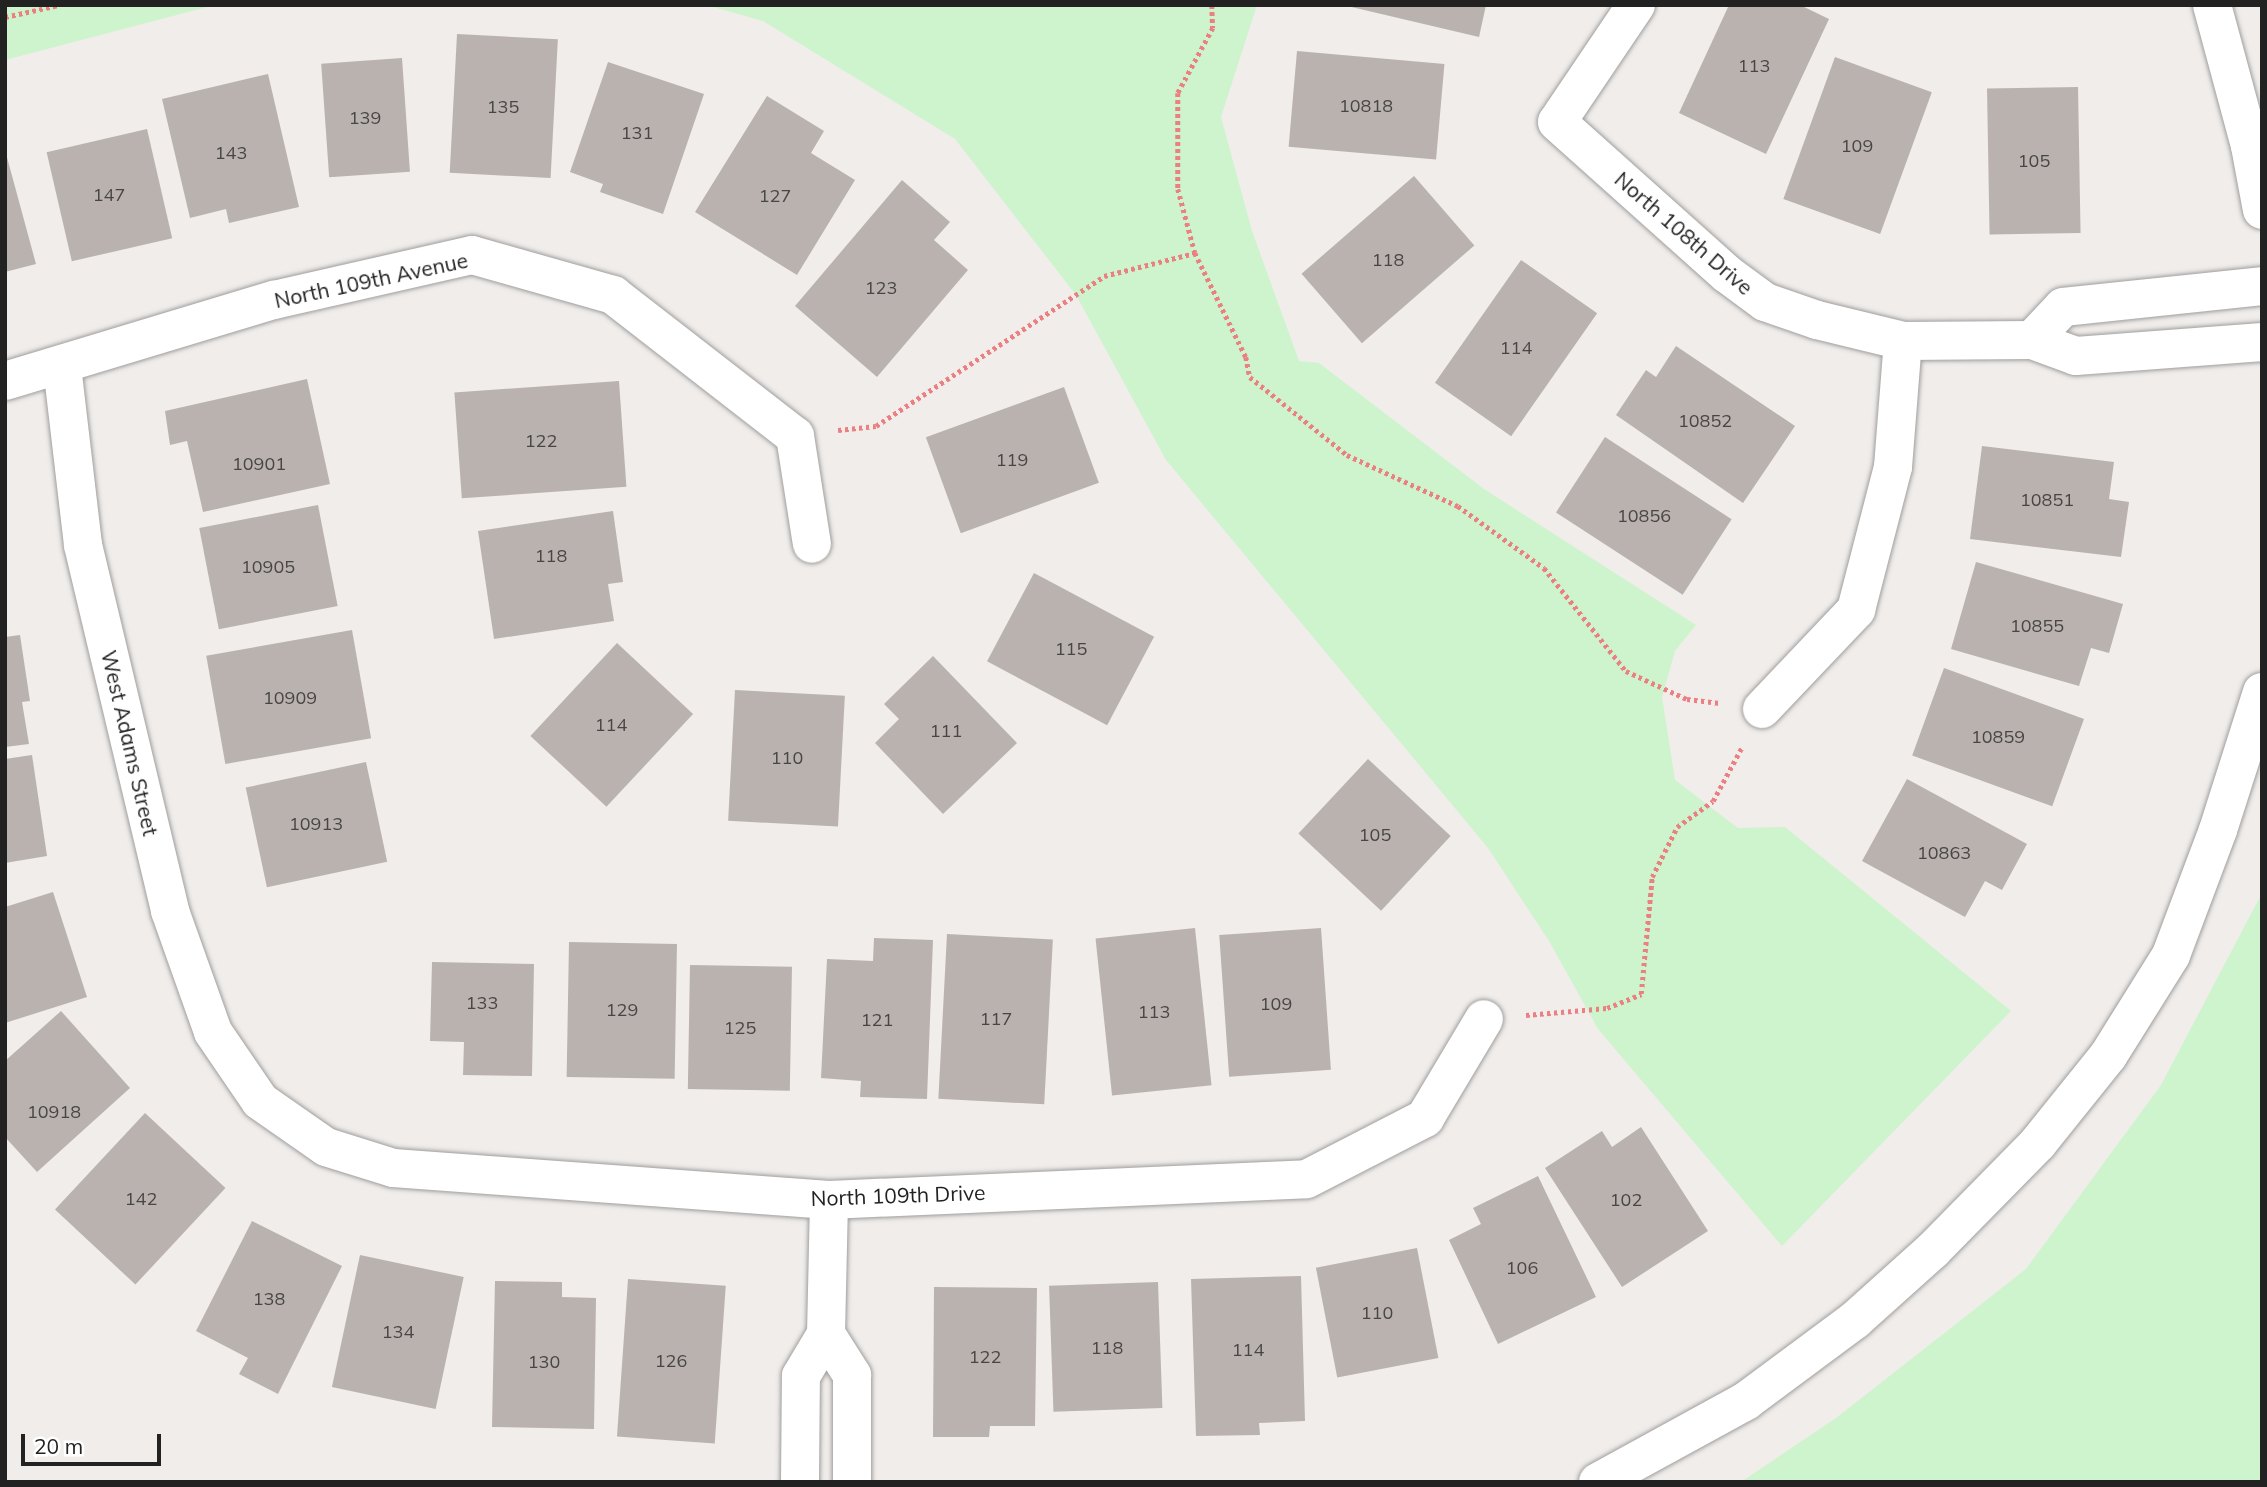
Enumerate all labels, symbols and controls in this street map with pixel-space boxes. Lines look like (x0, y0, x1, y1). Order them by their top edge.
house number: 113 (1738, 55, 1770, 77)
house number: 10818 (1339, 95, 1393, 117)
house number: 135 (487, 96, 519, 118)
house number: 139 (349, 107, 381, 129)
house number: 131 (621, 122, 653, 144)
house number: 109 (1841, 135, 1873, 157)
house number: 143 (215, 142, 247, 164)
house number: 105 (2018, 150, 2050, 172)
street label: North 108th Drive (1610, 166, 1758, 300)
house number: 147 (93, 184, 125, 206)
house number: 127 (759, 185, 791, 207)
street label: North 109th Avenue (272, 247, 470, 313)
house number: 118 (1372, 249, 1404, 271)
house number: 123 (865, 277, 897, 299)
house number: 114 (1500, 337, 1532, 359)
house number: 10852 (1678, 410, 1732, 432)
house number: 122 (525, 430, 557, 452)
house number: 119 (996, 449, 1028, 471)
house number: 10901 (232, 453, 286, 475)
house number: 10851 (2020, 489, 2074, 511)
house number: 10856 (1617, 505, 1671, 527)
house number: 118 (535, 545, 567, 567)
house number: 10905 (241, 556, 295, 578)
house number: 10855 (2010, 615, 2064, 637)
house number: 115 (1055, 638, 1087, 660)
street label: West Adams Street (96, 648, 164, 838)
house number: 10909 (263, 687, 317, 709)
house number: 114 (595, 714, 627, 736)
house number: 111 (930, 720, 962, 742)
house number: 10859 (1971, 726, 2025, 748)
house number: 110 (771, 747, 803, 769)
house number: 10913 (289, 813, 343, 835)
house number: 105 (1359, 824, 1391, 846)
house number: 10863 (1917, 842, 1971, 864)
house number: 133 (466, 992, 498, 1014)
house number: 109 (1260, 993, 1292, 1015)
house number: 129 (606, 999, 638, 1021)
house number: 113 (1138, 1001, 1170, 1023)
house number: 117 (980, 1008, 1012, 1030)
house number: 121 (861, 1009, 893, 1031)
house number: 125 (724, 1017, 756, 1039)
house number: 10918 (27, 1101, 81, 1123)
street label: North 109th Drive (810, 1179, 986, 1211)
house number: 142 (125, 1188, 157, 1210)
house number: 102 (1610, 1189, 1642, 1211)
house number: 106 (1506, 1257, 1538, 1279)
house number: 138 (253, 1288, 285, 1310)
house number: 110 (1361, 1302, 1393, 1324)
house number: 134 (382, 1321, 414, 1343)
house number: 118 (1091, 1337, 1123, 1359)
house number: 114 (1232, 1339, 1264, 1361)
house number: 122 (969, 1346, 1001, 1368)
house number: 126 (655, 1350, 687, 1372)
house number: 130 (528, 1351, 560, 1373)
scale bar (24, 1420, 164, 1464)
text: 20 m (34, 1433, 83, 1459)

